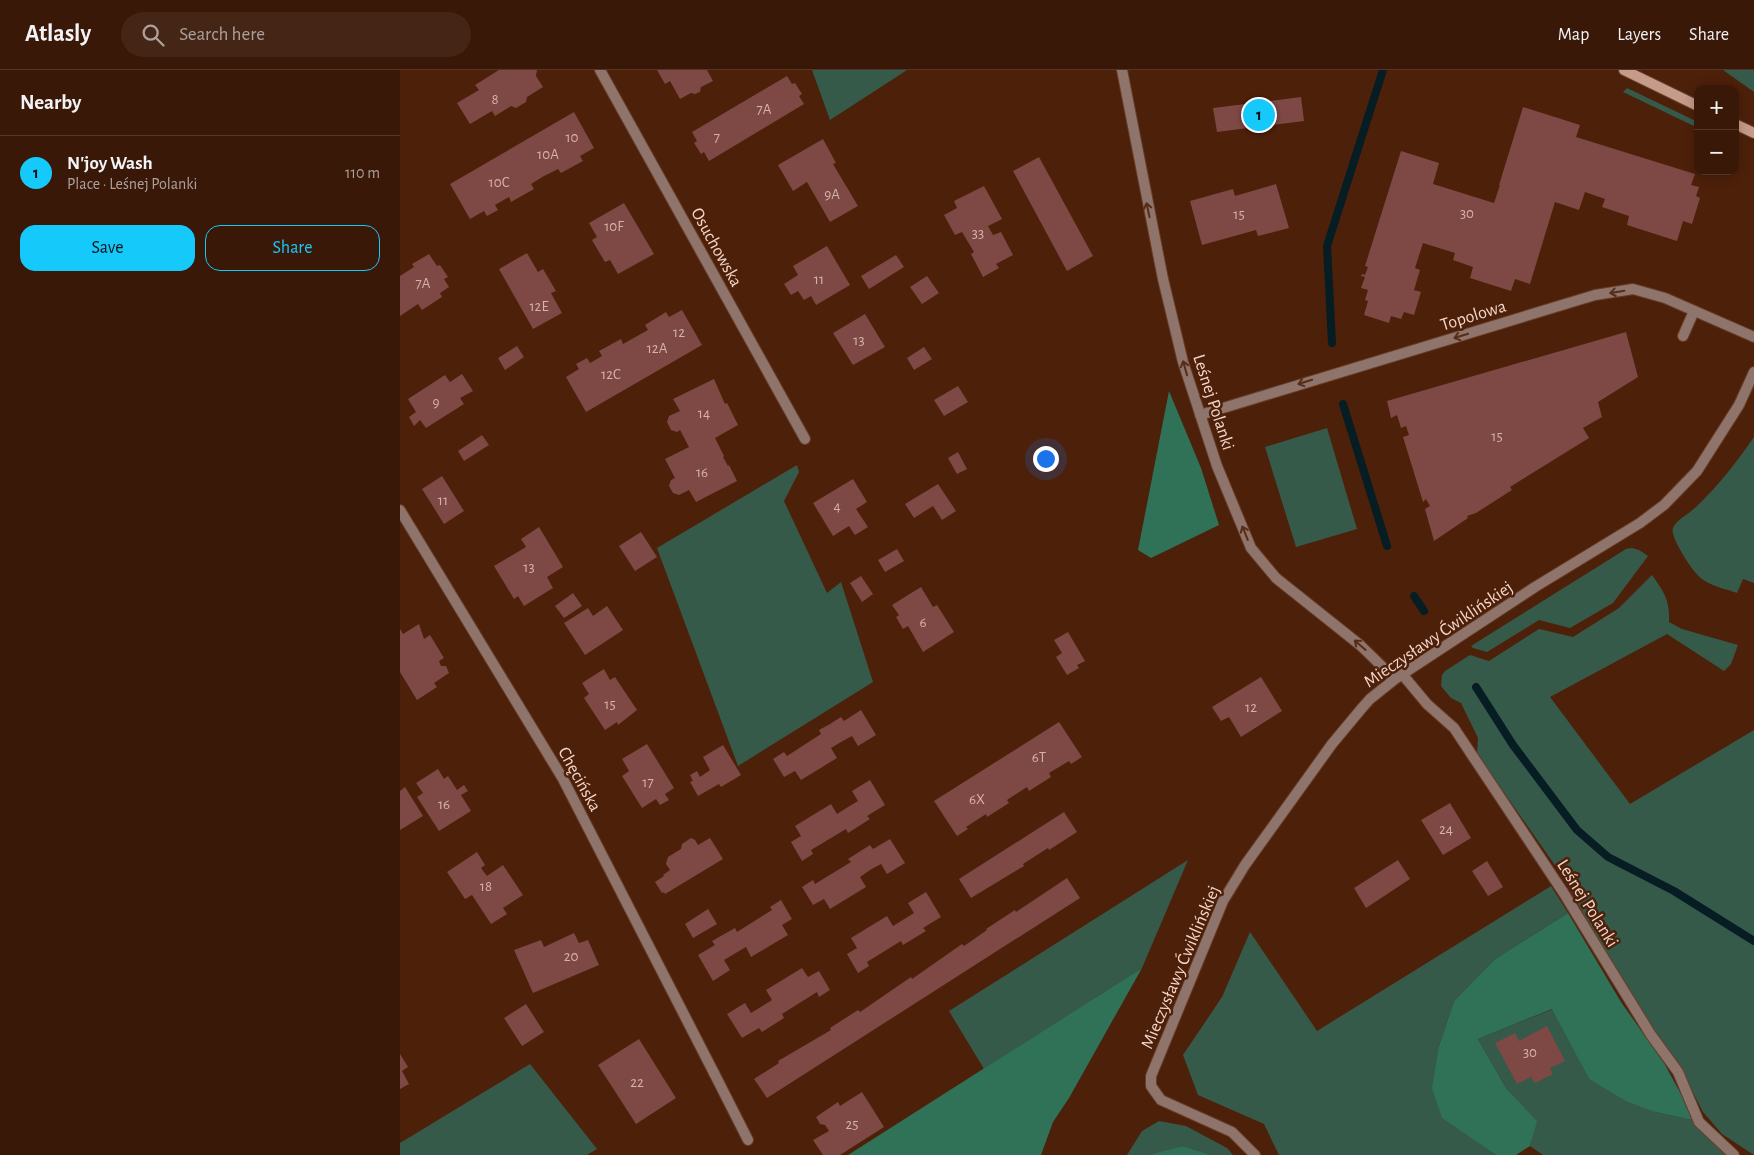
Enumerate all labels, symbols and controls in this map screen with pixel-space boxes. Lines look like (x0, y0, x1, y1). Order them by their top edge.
search box (121, 12, 471, 57)
icon: search (139, 21, 167, 49)
text: Atlasly (25, 22, 91, 46)
text: Search here (179, 25, 265, 44)
text: Map (1558, 26, 1589, 44)
text: Layers (1617, 26, 1661, 44)
text: Share (1689, 26, 1729, 44)
map controls (1694, 85, 1739, 175)
button: + (1694, 85, 1739, 130)
text: Nearby (20, 92, 81, 113)
house number: 8 (491, 92, 499, 107)
pin: 1 (1243, 96, 1275, 134)
house number: 7A (757, 102, 772, 117)
house number: 10 (565, 130, 579, 145)
house number: 7 (714, 130, 720, 145)
button: − (1694, 130, 1739, 175)
house number: 10A (537, 147, 559, 162)
text: N'joy Wash (67, 154, 153, 173)
text: 1 (33, 165, 39, 181)
text: 110 m (345, 165, 380, 181)
house number: 10C (489, 175, 510, 190)
text: Place · Leśnej Polanki (67, 176, 197, 192)
house number: 9A (824, 187, 840, 202)
one-way arrow (1143, 203, 1153, 219)
street label: Osuchowska (687, 205, 745, 290)
house number: 30 (1460, 206, 1474, 221)
house number: 15 (1233, 207, 1245, 222)
house number: 10F (604, 219, 624, 234)
button: Save (20, 225, 195, 271)
button: Share (205, 225, 380, 271)
house number: 33 (972, 226, 984, 241)
house number: 11 (814, 272, 824, 287)
house number: 7A (416, 276, 431, 291)
one-way arrow (1610, 287, 1626, 297)
street label: Topolowa (1438, 297, 1508, 334)
house number: 12E (529, 299, 549, 314)
house number: 12 (673, 325, 685, 340)
one-way arrow (1454, 331, 1470, 341)
house number: 13 (853, 333, 865, 348)
house number: 12A (647, 341, 668, 356)
street label: Leśnej Polanki (1189, 352, 1237, 452)
one-way arrow (1179, 361, 1189, 377)
house number: 12C (601, 367, 621, 382)
one-way arrow (1298, 377, 1314, 387)
house number: 9 (432, 395, 440, 410)
house number: 14 (698, 406, 710, 421)
house number: 15 (1491, 429, 1503, 444)
your location (1033, 446, 1059, 472)
house number: 16 (696, 465, 708, 480)
house number: 11 (438, 493, 448, 508)
house number: 4 (833, 499, 841, 514)
one-way arrow (1240, 526, 1249, 541)
house number: 13 (523, 560, 535, 575)
street label: Mieczysławy Ćwiklińskiej (1359, 576, 1516, 691)
house number: 6 (919, 615, 927, 630)
one-way arrow (1354, 640, 1367, 651)
house number: 15 (604, 697, 616, 712)
house number: 12 (1245, 700, 1257, 715)
street label: Chęcińska (554, 744, 604, 815)
house number: 6T (1032, 750, 1047, 765)
house number: 17 (642, 775, 654, 790)
house number: 6X (969, 792, 985, 807)
house number: 16 (438, 797, 450, 812)
house number: 24 (1439, 822, 1453, 837)
street label: Leśnej Polanki (1553, 857, 1621, 950)
house number: 18 (480, 879, 492, 894)
street label: Mieczysławy Ćwiklińskiej (1136, 882, 1223, 1052)
house number: 20 (564, 949, 578, 964)
house number: 30 (1523, 1045, 1537, 1060)
house number: 22 (630, 1075, 644, 1090)
house number: 25 (845, 1117, 859, 1132)

